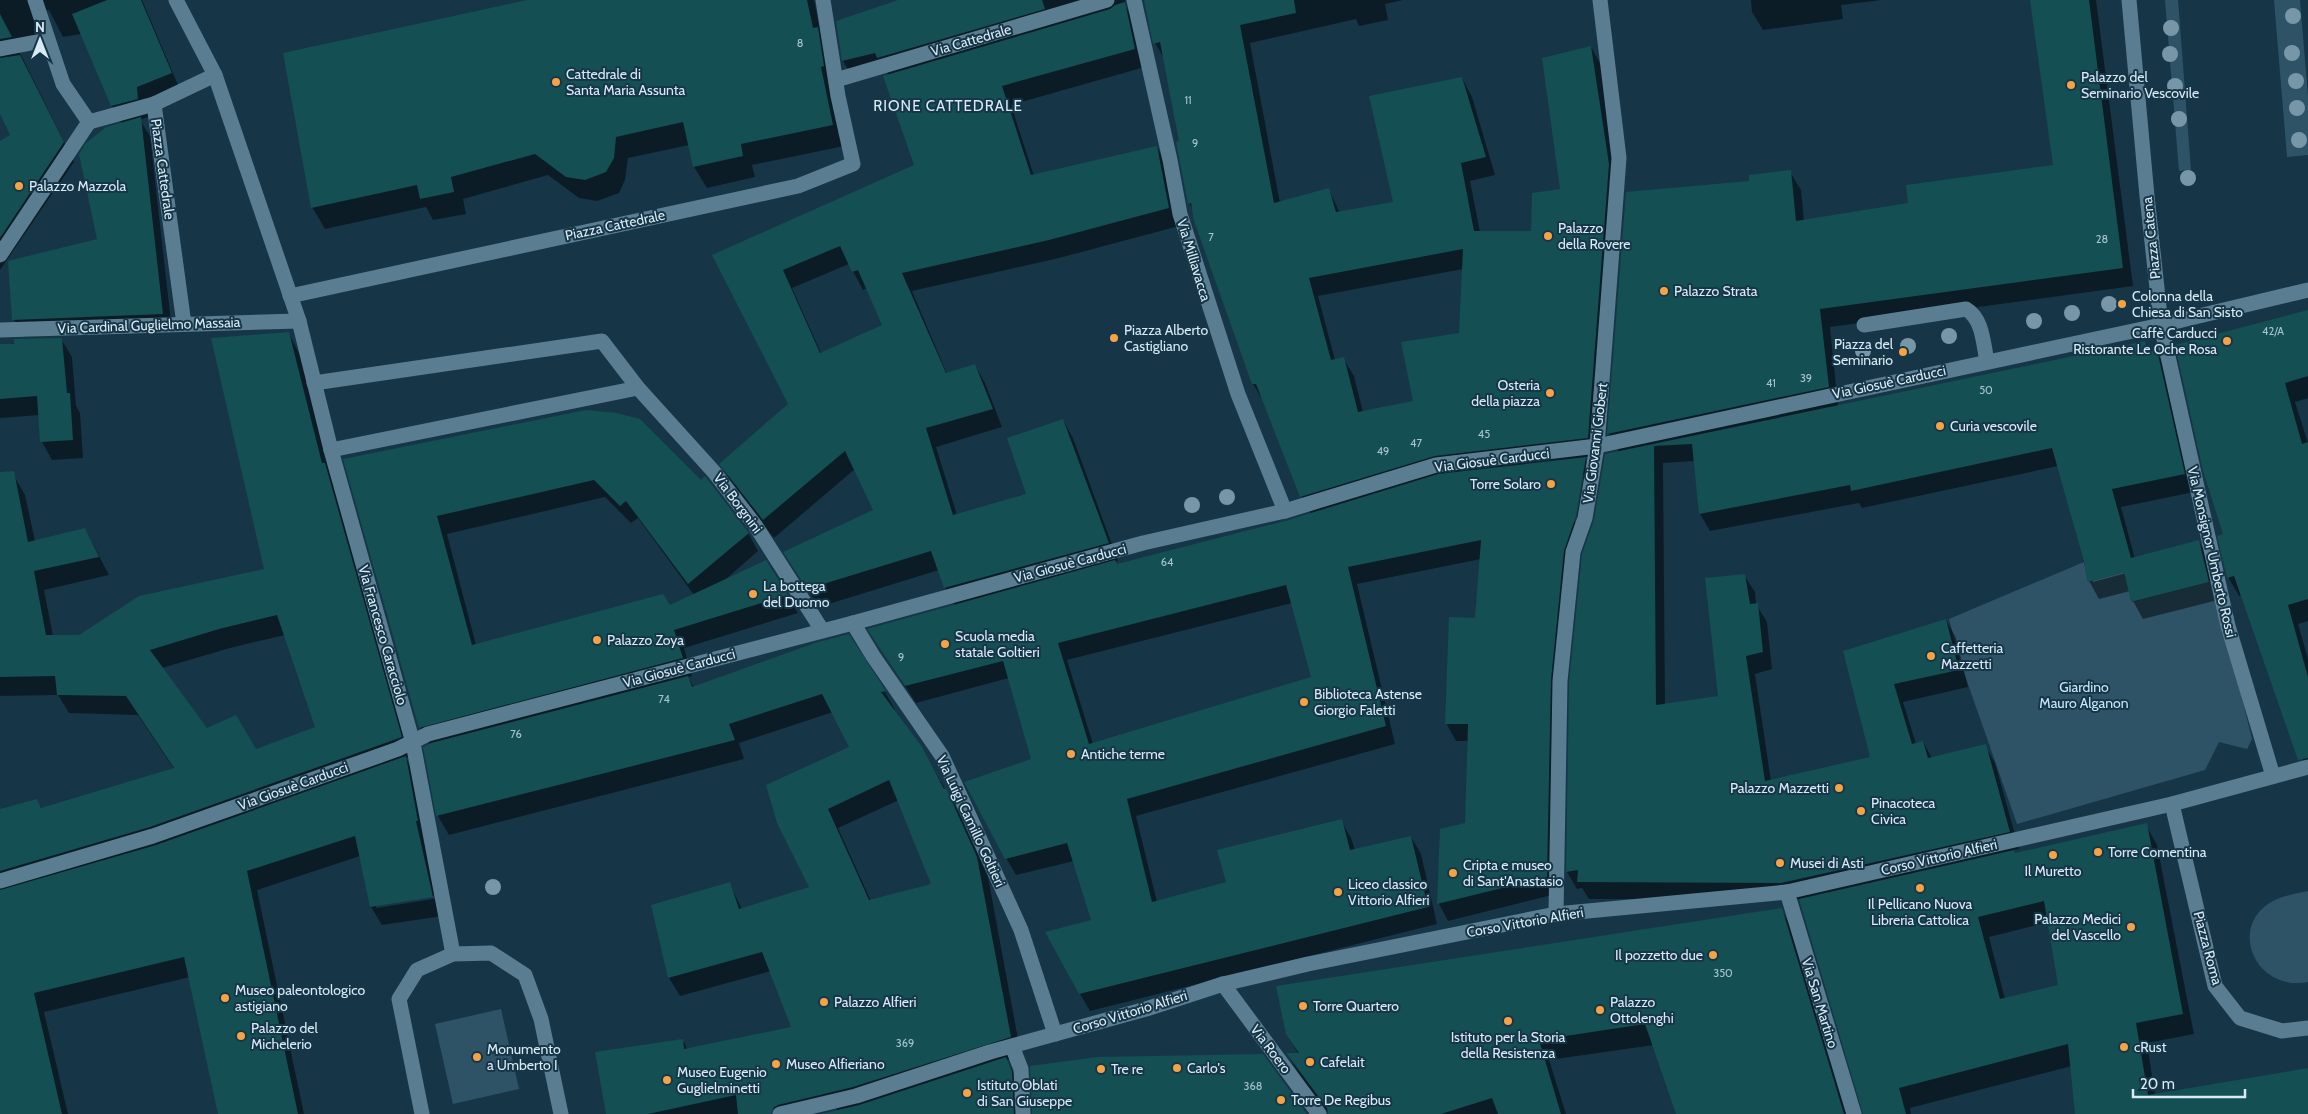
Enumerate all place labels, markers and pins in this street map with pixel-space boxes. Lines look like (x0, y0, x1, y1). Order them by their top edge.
place label: Cattedrale di Santa Maria Assunta (566, 65, 685, 99)
place label: Palazzo del Seminario Vescovile (2081, 68, 2199, 102)
marker: Cattedrale di Santa Maria Assunta (550, 76, 562, 88)
marker: Palazzo del Seminario Vescovile (2065, 79, 2077, 91)
place label: Palazzo Mazzola (29, 177, 126, 195)
marker: Palazzo Mazzola (13, 180, 25, 192)
place label: Palazzo della Rovere (1558, 219, 1631, 253)
marker: Palazzo della Rovere (1542, 230, 1554, 242)
place label: Palazzo Strata (1674, 282, 1758, 300)
marker: Palazzo Strata (1658, 285, 1670, 297)
place label: Colonna della Chiesa di San Sisto (2132, 287, 2243, 321)
marker: Colonna della Chiesa di San Sisto (2116, 298, 2128, 310)
place label: Piazza Alberto Castigliano (1124, 321, 1209, 355)
place label: Caffè Carducci Ristorante Le Oche Rosa (2073, 324, 2217, 358)
marker: Piazza Alberto Castigliano (1108, 332, 1120, 344)
place label: Piazza del Seminario (1833, 335, 1894, 369)
marker: Caffè Carducci Ristorante Le Oche Rosa (2221, 335, 2233, 347)
marker: Piazza del Seminario (1897, 346, 1909, 358)
place label: Osteria della piazza (1471, 376, 1540, 410)
marker: Osteria della piazza (1544, 387, 1556, 399)
place label: Curia vescovile (1950, 417, 2037, 435)
marker: Curia vescovile (1934, 420, 1946, 432)
place label: Torre Solaro (1470, 475, 1541, 493)
marker: Torre Solaro (1545, 478, 1557, 490)
place label: La bottega del Duomo (763, 577, 830, 611)
marker: La bottega del Duomo (747, 588, 759, 600)
place label: Scuola media statale Goltieri (955, 627, 1040, 661)
place label: Palazzo Zoya (607, 631, 684, 649)
marker: Palazzo Zoya (591, 634, 603, 646)
marker: Scuola media statale Goltieri (939, 638, 951, 650)
place label: Caffetteria Mazzetti (1941, 639, 2004, 673)
marker: Caffetteria Mazzetti (1925, 650, 1937, 662)
place label: Biblioteca Astense Giorgio Faletti (1314, 685, 1422, 719)
marker: Biblioteca Astense Giorgio Faletti (1298, 696, 1310, 708)
place label: Antiche terme (1081, 745, 1165, 763)
marker: Antiche terme (1065, 748, 1077, 760)
place label: Palazzo Mazzetti (1730, 779, 1829, 797)
marker: Palazzo Mazzetti (1833, 782, 1845, 794)
place label: Pinacoteca Civica (1871, 794, 1935, 828)
marker: Pinacoteca Civica (1855, 805, 1867, 817)
place label: Torre Comentina (2108, 843, 2207, 861)
marker: Torre Comentina (2092, 846, 2104, 858)
marker: Il Muretto (2047, 849, 2059, 861)
place label: Musei di Asti (1790, 854, 1864, 872)
place label: Cripta e museo di Sant'Anastasio (1463, 856, 1563, 890)
marker: Musei di Asti (1774, 857, 1786, 869)
place label: Il Muretto (2025, 862, 2082, 880)
marker: Cripta e museo di Sant'Anastasio (1447, 867, 1459, 879)
place label: Liceo classico Vittorio Alfieri (1348, 875, 1429, 909)
marker: Il Pellicano Nuova Libreria Cattolica (1914, 882, 1926, 894)
marker: Liceo classico Vittorio Alfieri (1332, 886, 1344, 898)
place label: Il Pellicano Nuova Libreria Cattolica (1868, 895, 1972, 929)
place label: Palazzo Medici del Vascello (2034, 910, 2121, 944)
marker: Palazzo Medici del Vascello (2125, 921, 2137, 933)
place label: Il pozzetto due (1615, 946, 1703, 964)
marker: Il pozzetto due (1707, 949, 1719, 961)
place label: Museo paleontologico astigiano (235, 981, 365, 1015)
marker: Museo paleontologico astigiano (219, 992, 231, 1004)
place label: Palazzo Alfieri (834, 993, 916, 1011)
place label: Palazzo Ottolenghi (1610, 993, 1674, 1027)
marker: Palazzo Alfieri (818, 996, 830, 1008)
place label: Torre Quartero (1313, 997, 1399, 1015)
marker: Torre Quartero (1297, 1000, 1309, 1012)
marker: Palazzo Ottolenghi (1594, 1004, 1606, 1016)
marker: Istituto per la Storia della Resistenza (1502, 1015, 1514, 1027)
place label: Palazzo del Michelerio (251, 1019, 318, 1053)
place label: Istituto per la Storia della Resistenza (1451, 1028, 1566, 1062)
marker: Palazzo del Michelerio (235, 1030, 247, 1042)
place label: cRust (2134, 1038, 2167, 1056)
place label: Monumento a Umberto I (487, 1040, 561, 1074)
marker: cRust (2118, 1041, 2130, 1053)
marker: Monumento a Umberto I (471, 1051, 483, 1063)
place label: Cafelait (1320, 1053, 1365, 1071)
place label: Museo Alfieriano (786, 1055, 885, 1073)
marker: Cafelait (1304, 1056, 1316, 1068)
marker: Museo Alfieriano (770, 1058, 782, 1070)
place label: Carlo's (1187, 1059, 1226, 1077)
place label: Tre re (1111, 1060, 1143, 1078)
marker: Carlo's (1171, 1062, 1183, 1074)
place label: Museo Eugenio Guglielminetti (677, 1063, 767, 1097)
marker: Tre re (1095, 1063, 1107, 1075)
marker: Museo Eugenio Guglielminetti (661, 1074, 673, 1086)
place label: Istituto Oblati di San Giuseppe (977, 1076, 1072, 1110)
marker: Istituto Oblati di San Giuseppe (961, 1087, 973, 1099)
place label: Torre De Regibus (1291, 1091, 1391, 1109)
marker: Torre De Regibus (1275, 1094, 1287, 1106)

